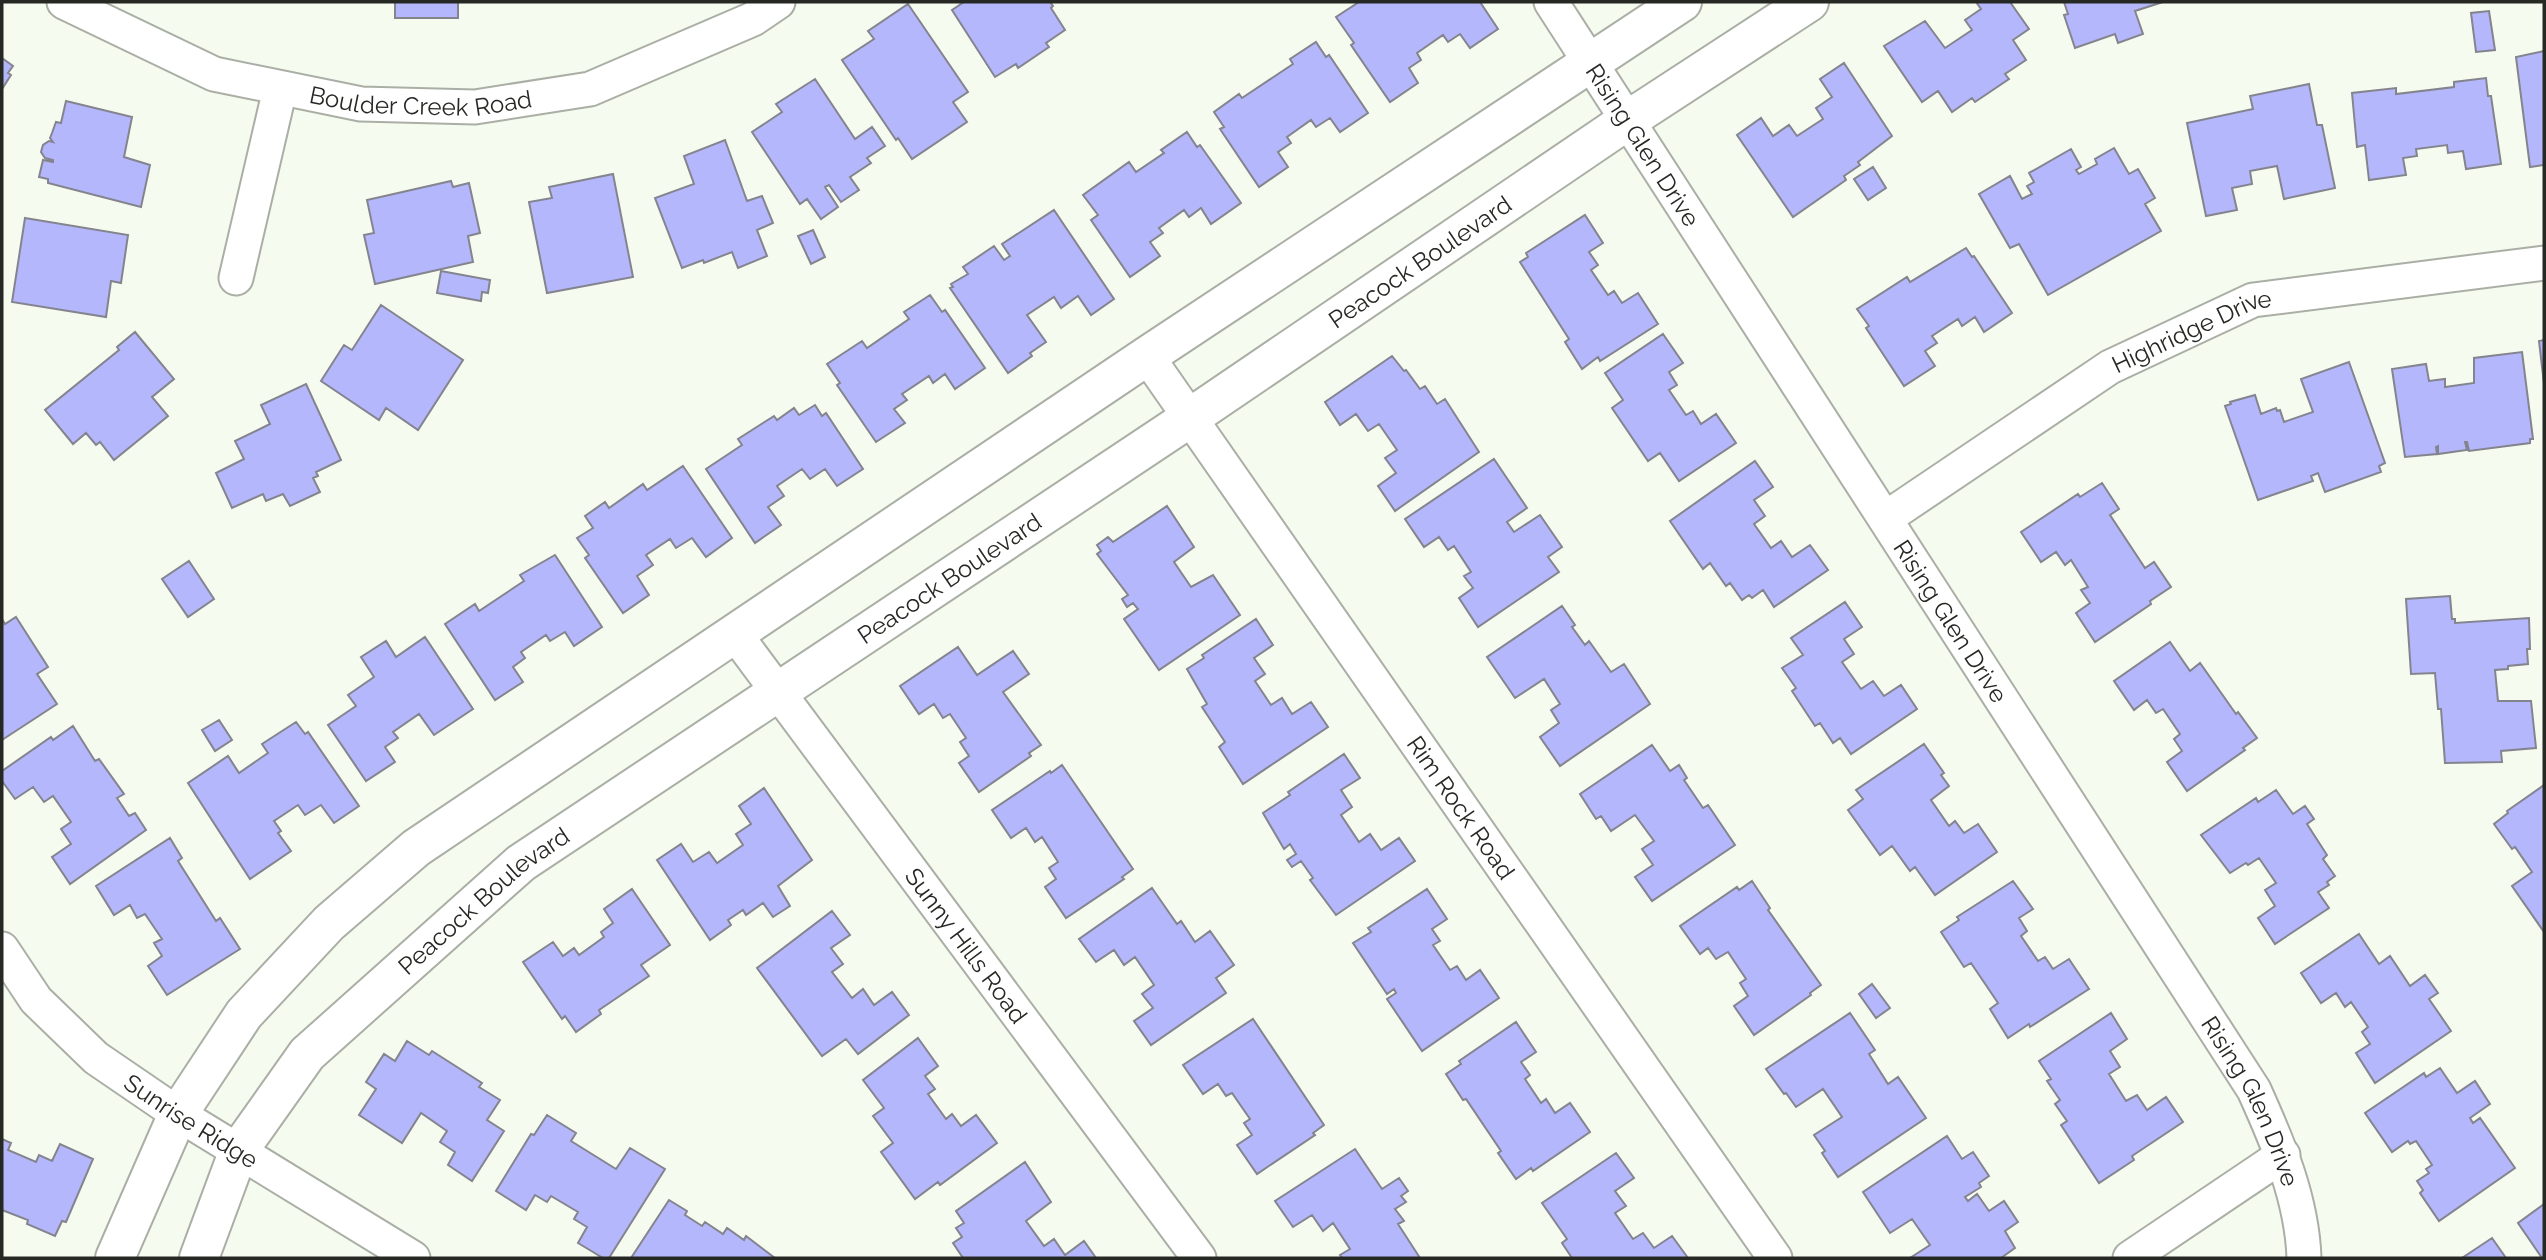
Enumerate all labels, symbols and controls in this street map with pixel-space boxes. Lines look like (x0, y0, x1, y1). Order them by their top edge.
street label: Rising Glen Drive (1580, 58, 1706, 232)
street label: Boulder Creek Road (307, 79, 534, 121)
street label: Peacock Boulevard (1323, 189, 1517, 334)
street label: Highridge Drive (2107, 283, 2273, 379)
street label: Peacock Boulevard (852, 506, 1047, 650)
street label: Rising Glen Drive (1888, 534, 2014, 708)
street label: Rim Rock Road (1401, 730, 1521, 885)
street label: Peacock Boulevard (392, 821, 575, 980)
street label: Sunny Hills Road (899, 862, 1034, 1029)
street label: Rising Glen Drive (2196, 1011, 2305, 1190)
street label: Sunrise Ridge (119, 1067, 264, 1174)

